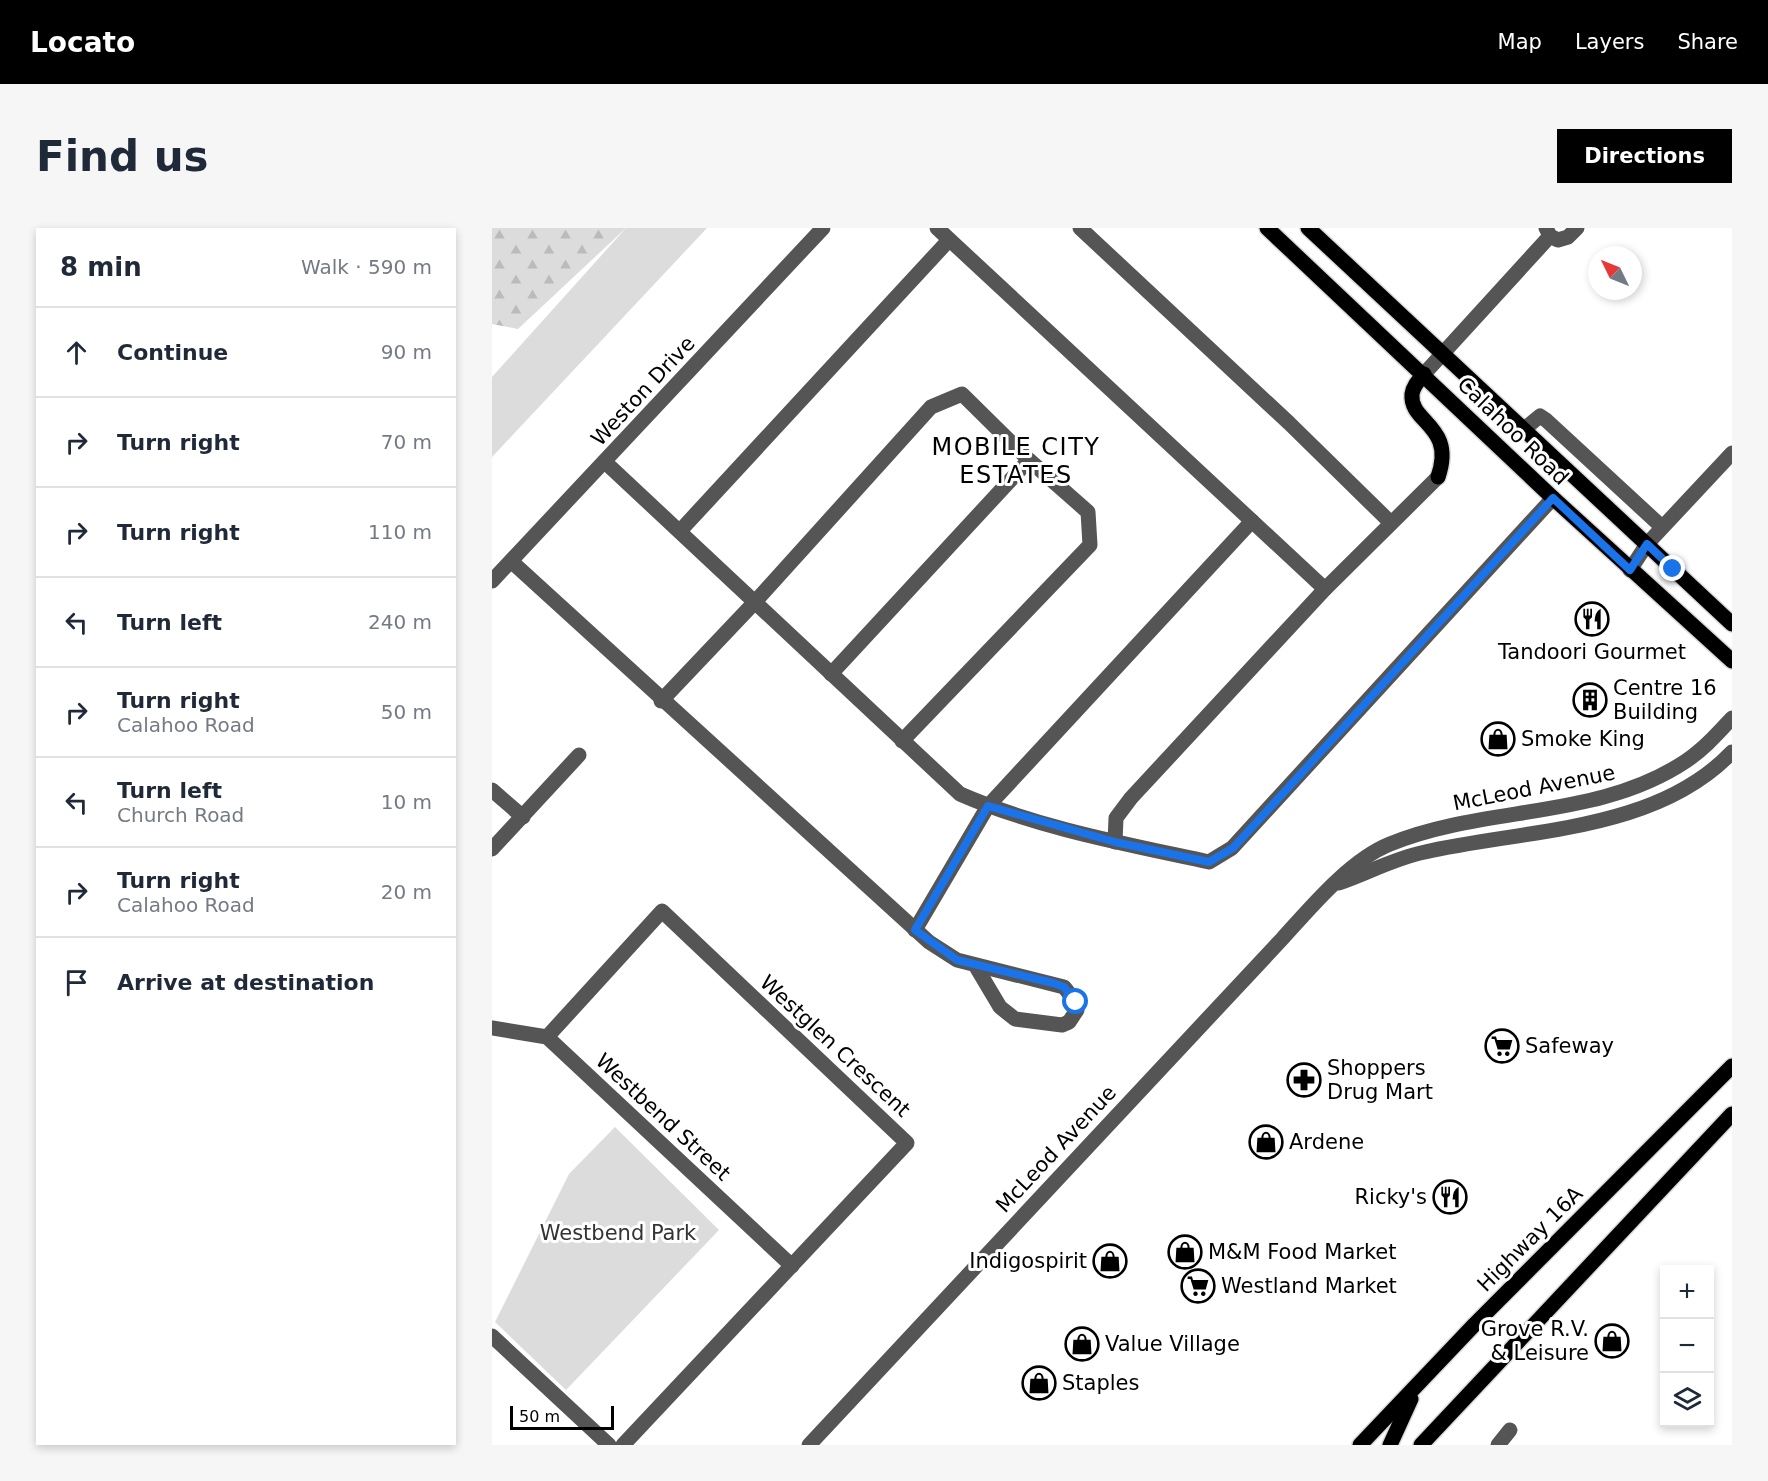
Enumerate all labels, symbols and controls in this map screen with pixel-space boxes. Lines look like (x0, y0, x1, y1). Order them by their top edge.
text: Locato (30, 26, 135, 59)
text: Map (1498, 30, 1542, 54)
text: Layers (1575, 30, 1644, 54)
text: Share (1677, 30, 1738, 54)
button: Directions (1557, 129, 1732, 183)
text: Find us (36, 132, 209, 181)
north arrow (1588, 246, 1642, 300)
text: 8 min (60, 252, 142, 282)
text: Walk · 590 m (301, 255, 432, 279)
street label: Weston Drive (586, 331, 700, 451)
icon: ahead (60, 336, 93, 369)
text: Continue (117, 340, 228, 365)
text: 90 m (381, 340, 432, 364)
street label: Calahoo Road (1453, 372, 1573, 490)
icon: right (60, 426, 93, 459)
text: Turn right (117, 430, 240, 455)
text: 70 m (381, 430, 432, 454)
district label: MOBILE CITY ESTATES (932, 433, 1100, 489)
icon: right (60, 516, 93, 549)
text: Turn right (117, 520, 240, 545)
text: 110 m (368, 520, 432, 544)
route end (1659, 555, 1685, 581)
restaurant icon: Tandoori Gourmet (1574, 601, 1610, 637)
icon: left (60, 606, 93, 639)
text: Turn left (117, 610, 222, 635)
text: 240 m (368, 610, 432, 634)
place label: Tandoori Gourmet (1497, 640, 1686, 664)
place label: Centre 16 Building (1613, 676, 1717, 724)
building icon: Centre 16 Building (1572, 682, 1608, 718)
text: Turn right (117, 688, 240, 713)
icon: right (60, 696, 93, 729)
text: 50 m (381, 700, 432, 724)
text: Calahoo Road (117, 713, 255, 737)
shop icon: Smoke King (1480, 721, 1516, 757)
place label: Smoke King (1521, 727, 1645, 751)
street label: McLeod Avenue (1451, 760, 1617, 816)
text: Turn left (117, 778, 222, 803)
icon: left (60, 786, 93, 819)
text: 10 m (381, 790, 432, 814)
text: Church Road (117, 803, 244, 827)
text: Turn right (117, 868, 240, 893)
icon: right (60, 876, 93, 909)
text: 20 m (381, 880, 432, 904)
text: Calahoo Road (117, 893, 255, 917)
icon: arrive (60, 966, 93, 999)
text: Arrive at destination (117, 970, 374, 995)
street label: Westglen Crescent (755, 970, 915, 1122)
route start (1062, 988, 1088, 1014)
supermarket icon: Safeway (1484, 1028, 1520, 1064)
place label: Safeway (1525, 1034, 1614, 1058)
street label: Westbend Street (591, 1049, 735, 1185)
place label: Shoppers Drug Mart (1327, 1056, 1433, 1104)
pharmacy icon: Shoppers Drug Mart (1286, 1062, 1322, 1098)
street label: McLeod Avenue (991, 1081, 1121, 1217)
shop icon: Ardene (1248, 1124, 1284, 1160)
place label: Ardene (1289, 1130, 1364, 1154)
restaurant icon: Ricky's (1432, 1179, 1468, 1215)
street label: Highway 16A (1473, 1181, 1588, 1296)
place label: Ricky's (1354, 1185, 1427, 1209)
park label: Westbend Park (540, 1221, 697, 1245)
shop icon: M&M Food Market (1167, 1234, 1203, 1270)
place label: M&M Food Market (1208, 1240, 1397, 1264)
shop icon: Indigospirit (1092, 1243, 1128, 1279)
place label: Indigospirit (969, 1249, 1087, 1273)
map controls (1660, 1265, 1714, 1427)
button: + (1660, 1265, 1714, 1319)
supermarket icon: Westland Market (1180, 1268, 1216, 1304)
place label: Westland Market (1221, 1274, 1397, 1298)
place label: Grove R.V. & Leisure (1481, 1317, 1589, 1365)
button: − (1660, 1319, 1714, 1373)
shop icon: Grove R.V. & Leisure (1594, 1323, 1630, 1359)
shop icon: Value Village (1064, 1326, 1100, 1362)
place label: Value Village (1105, 1332, 1240, 1356)
shop icon: Staples (1021, 1365, 1057, 1401)
place label: Staples (1062, 1371, 1139, 1395)
button: layers (1660, 1373, 1714, 1427)
scale bar (510, 1403, 614, 1430)
text: 50 m (519, 1407, 560, 1426)

